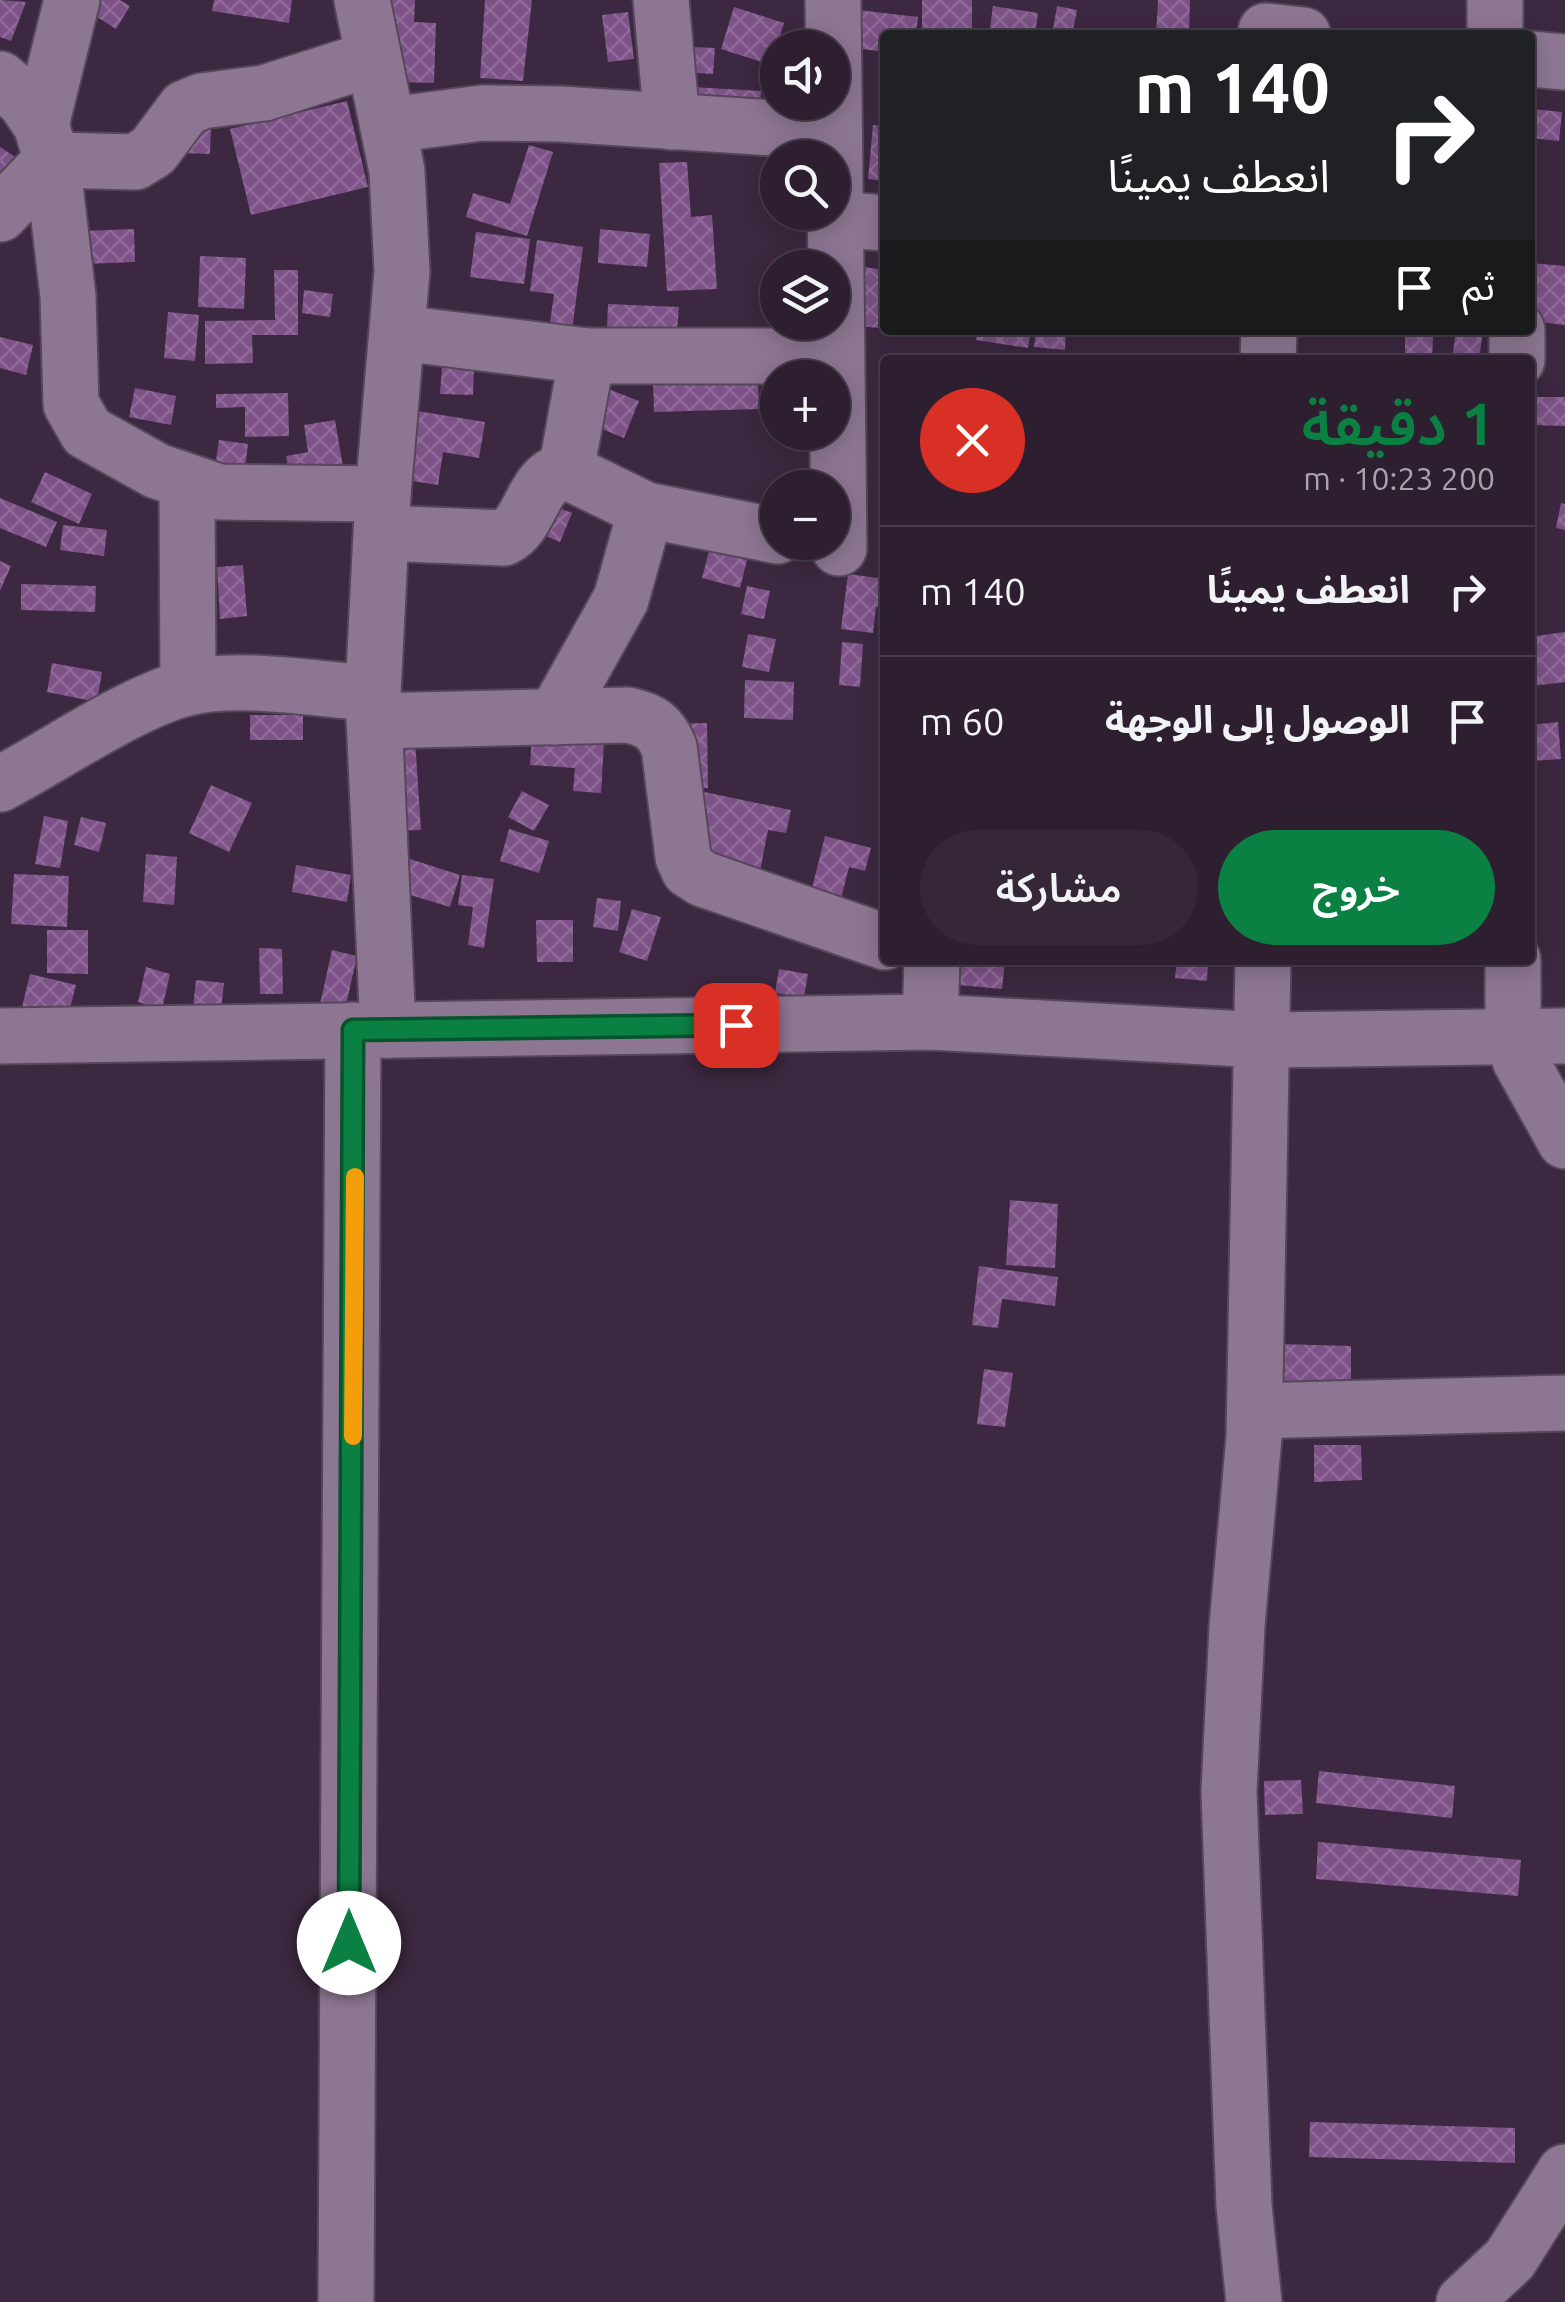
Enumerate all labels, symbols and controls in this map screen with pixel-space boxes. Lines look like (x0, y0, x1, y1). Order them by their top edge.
map controls (760, 30, 850, 560)
button: sound (760, 30, 850, 120)
text: 140 m (1135, 48, 1330, 126)
icon: right (1365, 70, 1495, 200)
button: search (760, 140, 850, 230)
text: انعطف يمينًا (1107, 150, 1330, 201)
button: layers (760, 250, 850, 340)
icon: arrive (1387, 260, 1442, 315)
text: ثم (1462, 265, 1495, 307)
button: + (760, 360, 850, 450)
button: close (920, 388, 1025, 493)
text: 1 دقيقة (1301, 389, 1495, 456)
text: 200 m · 10:23 (1303, 460, 1495, 496)
button: − (760, 470, 850, 560)
icon: right (1440, 564, 1495, 619)
text: انعطف يمينًا (1207, 568, 1410, 610)
text: 140 m (920, 570, 1026, 612)
icon: arrive (1440, 694, 1495, 749)
text: الوصول إلى الوجهة (1105, 698, 1410, 740)
text: 60 m (920, 700, 1004, 742)
button: مشاركة (920, 830, 1198, 945)
button: خروج (1218, 830, 1495, 945)
pin (694, 983, 779, 1068)
icon: arrive (709, 998, 764, 1053)
position arrow (297, 1891, 401, 1995)

